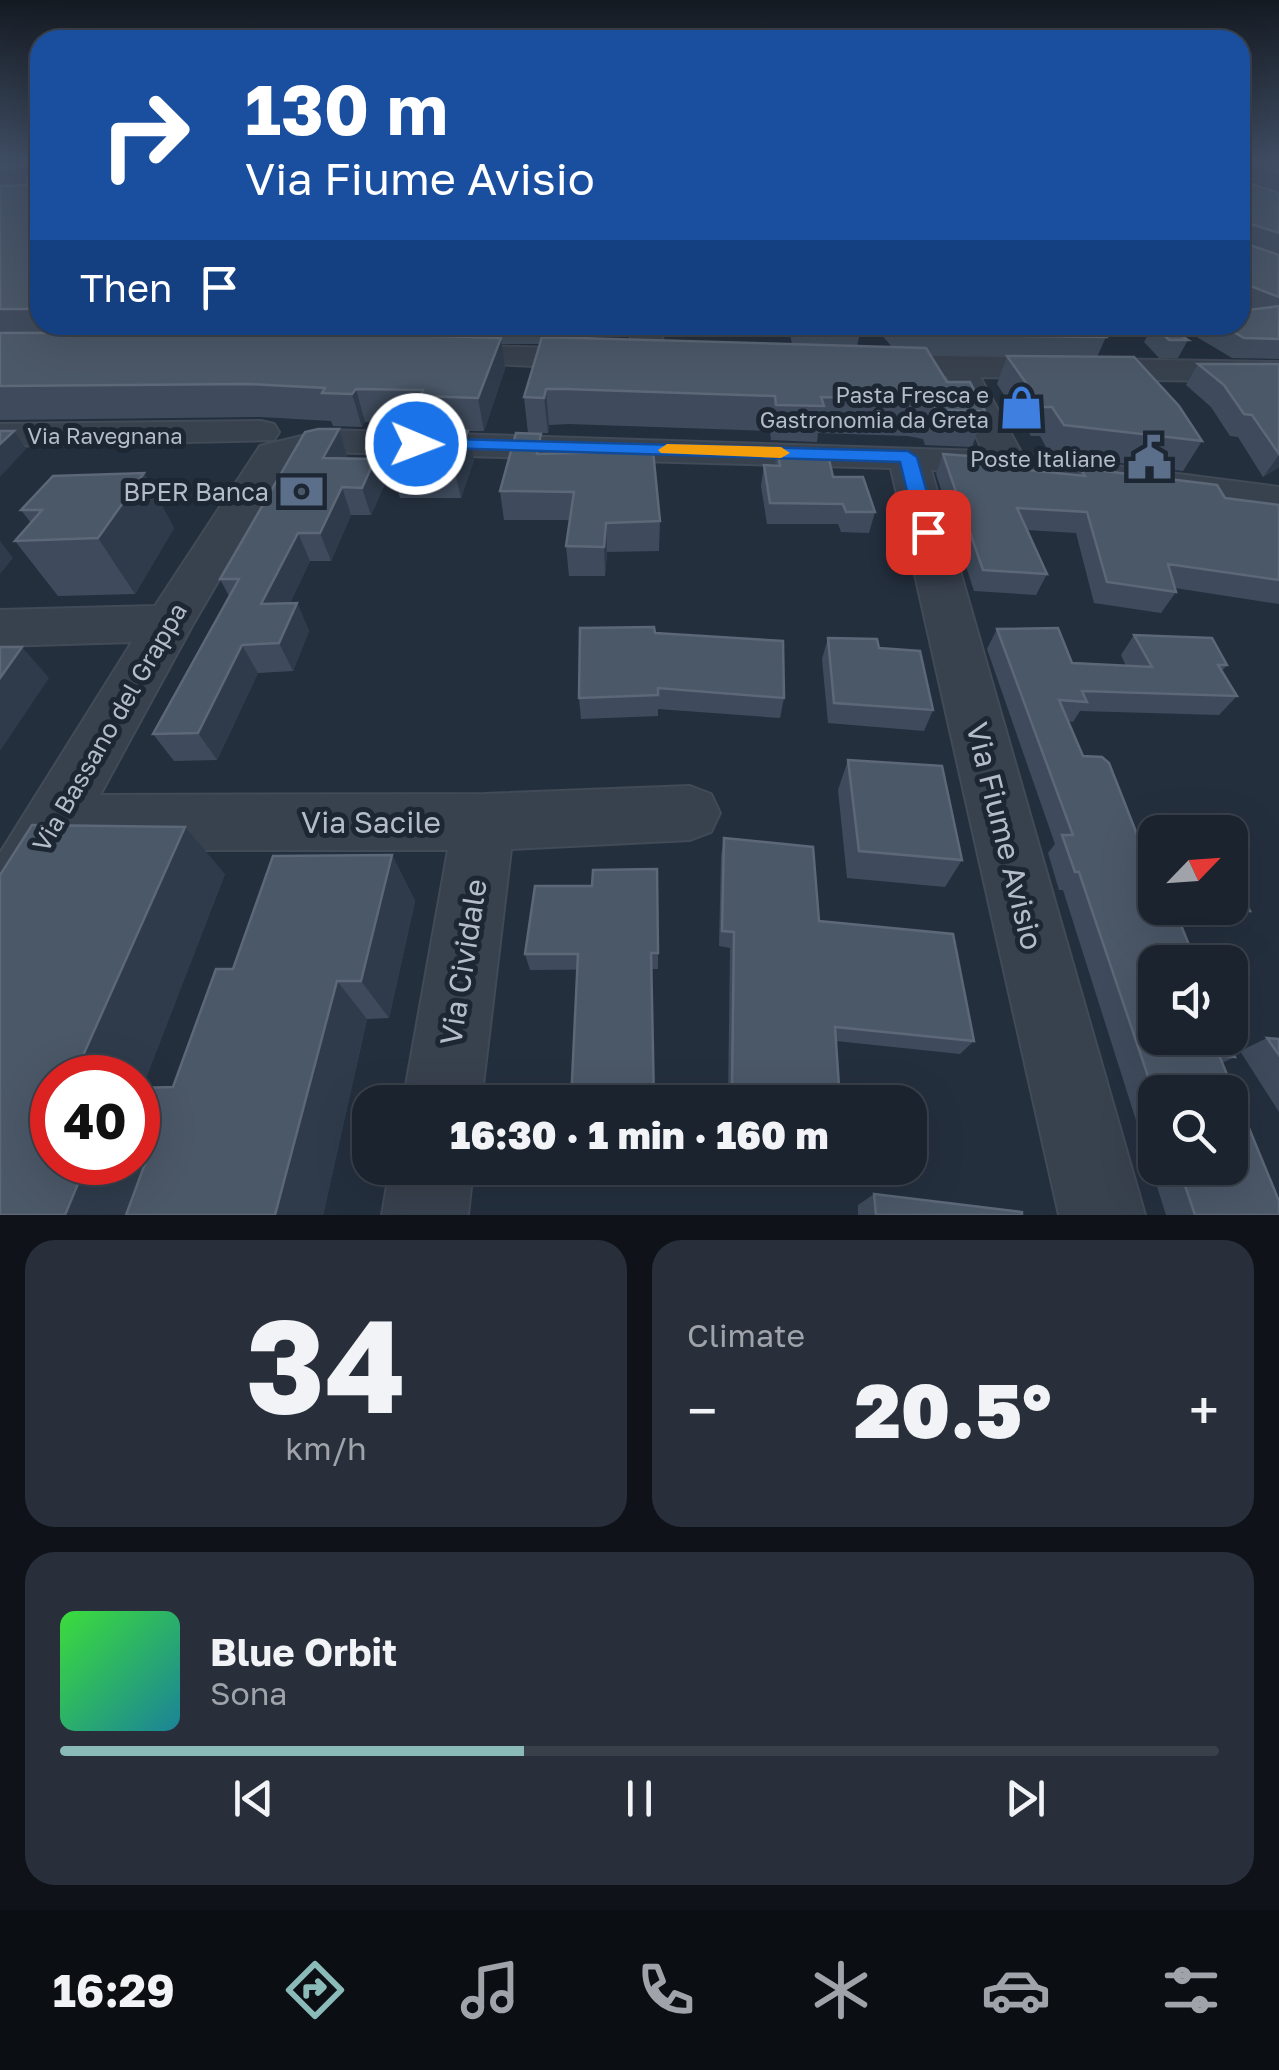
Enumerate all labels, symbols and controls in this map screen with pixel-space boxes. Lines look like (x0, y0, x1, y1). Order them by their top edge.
text: 130 m (245, 66, 448, 150)
icon: right (80, 70, 210, 200)
text: Via Fiume Avisio (245, 151, 595, 205)
icon: arrive (192, 260, 247, 315)
text: Then (80, 265, 172, 310)
place label: Pasta Fresca e Gastronomia da Greta (760, 381, 989, 433)
shop icon: Pasta Fresca e Gastronomia da Greta (998, 383, 1046, 431)
position arrow (364, 392, 468, 496)
street label: Via Ravegnana (27, 422, 183, 449)
public building icon: Poste Italiane (1125, 434, 1173, 482)
place label: Poste Italiane (970, 445, 1116, 472)
bank icon: BPER Banca (278, 467, 326, 515)
place label: BPER Banca (123, 476, 269, 507)
pin (886, 490, 971, 575)
icon: arrive (901, 505, 956, 560)
street label: Via Bassano del Grappa (25, 597, 193, 857)
street label: Via Fiume Avisio (959, 719, 1051, 953)
street label: Via Sacile (301, 804, 441, 840)
north arrow (1138, 815, 1248, 925)
map controls (1138, 815, 1248, 1185)
street label: Via Cividale (432, 876, 494, 1048)
button: sound (1138, 945, 1248, 1055)
speed limit sign: 40 (30, 1055, 160, 1185)
button: search (1138, 1075, 1248, 1185)
text: 16:30 · 1 min · 160 m (450, 1112, 829, 1157)
text: 34 (246, 1286, 406, 1442)
text: Climate (687, 1316, 805, 1354)
text: 20.5° (854, 1364, 1052, 1455)
text: − (687, 1377, 717, 1443)
text: + (1189, 1377, 1219, 1443)
text: km/h (285, 1429, 367, 1467)
text: Blue Orbit (210, 1629, 397, 1674)
text: Sona (210, 1674, 287, 1712)
icon: previous (226, 1771, 281, 1826)
icon: pause (612, 1771, 667, 1826)
icon: next (998, 1771, 1053, 1826)
icon: directions (280, 1955, 350, 2025)
icon: music (455, 1955, 525, 2025)
icon: phone (631, 1955, 701, 2025)
icon: climate (806, 1955, 876, 2025)
icon: car (981, 1955, 1051, 2025)
icon: filters (1156, 1955, 1226, 2025)
text: 16:29 (53, 1963, 175, 2017)

